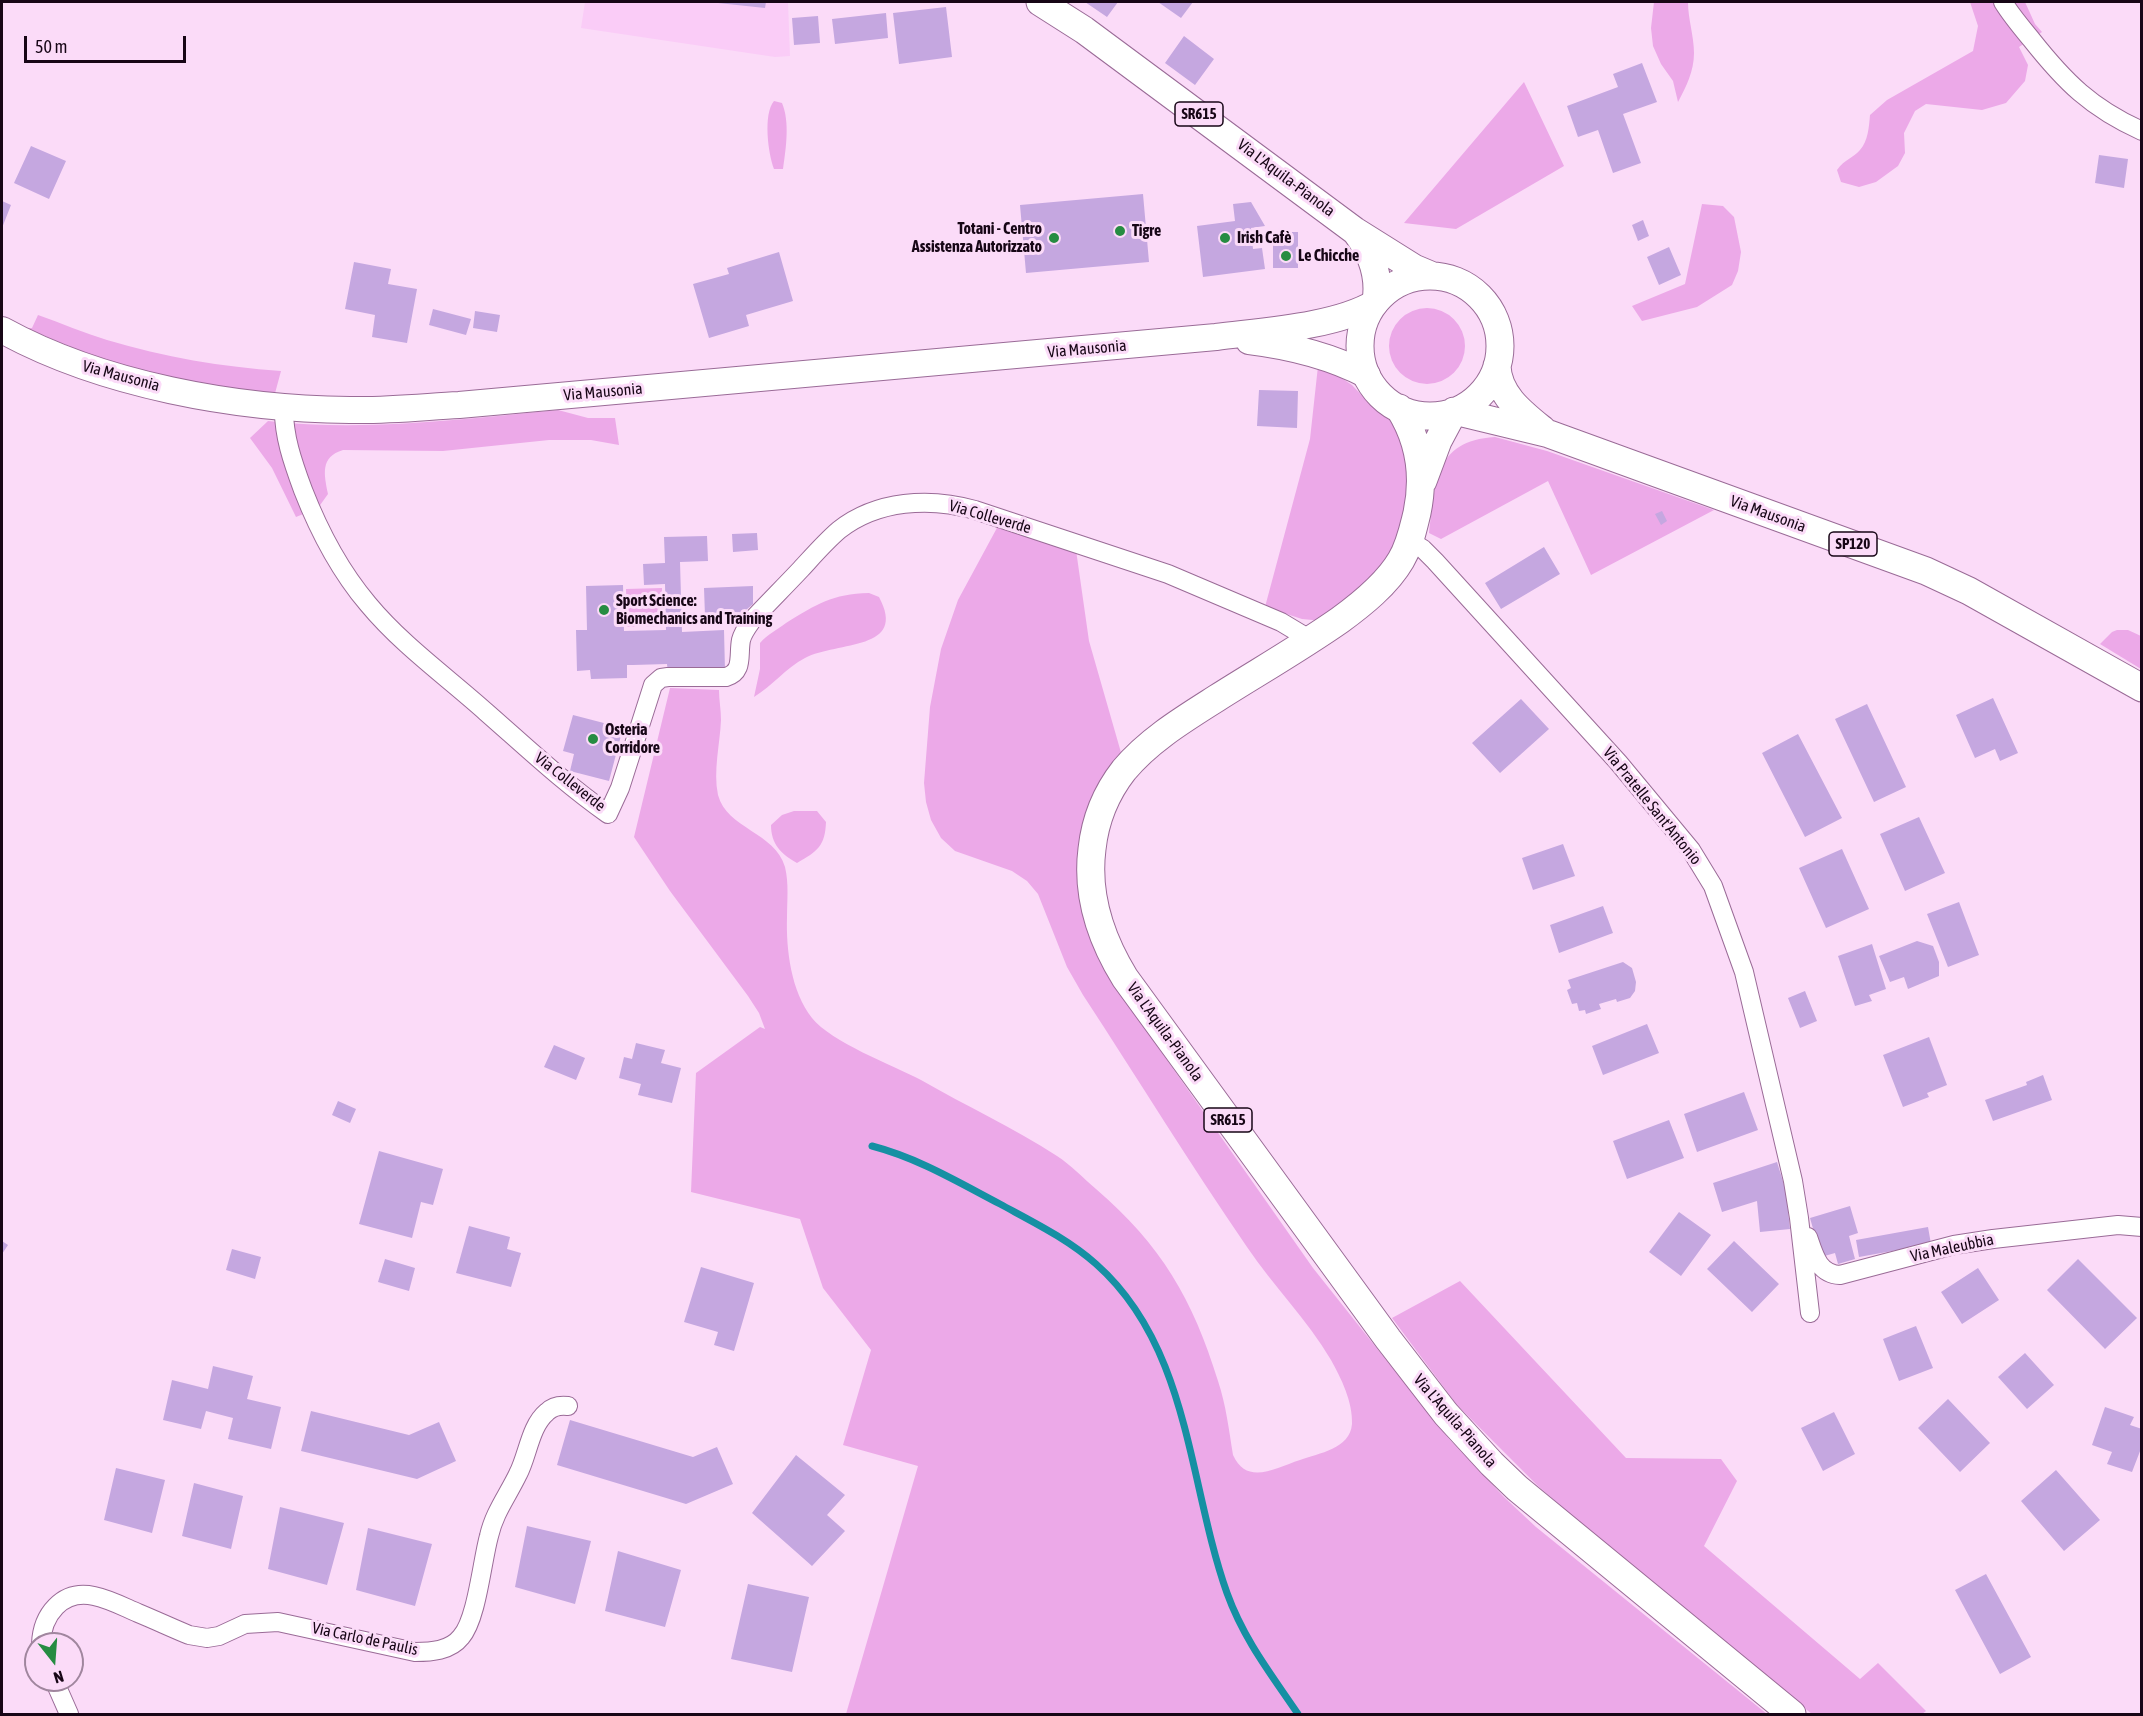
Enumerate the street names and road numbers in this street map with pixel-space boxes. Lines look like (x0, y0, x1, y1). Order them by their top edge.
road number: SR615 (1175, 102, 1223, 126)
street label: Via L'Aquila-Pianola (1233, 135, 1339, 221)
street label: Via Mausonia (1047, 336, 1127, 362)
street label: Via Mausonia (80, 356, 162, 396)
street label: Via Mausonia (563, 379, 643, 405)
street label: Via Mausonia (1728, 491, 1808, 537)
street label: Via Colleverde (947, 496, 1033, 538)
road number: SP120 (1829, 532, 1877, 556)
street label: Via Pratelle Sant'Antonio (1599, 743, 1705, 869)
street label: Via Colleverde (531, 748, 609, 816)
street label: Via L'Aquila-Pianola (1123, 979, 1207, 1085)
road number: SR615 (1204, 1108, 1252, 1132)
street label: Via Maleubbia (1909, 1230, 1995, 1266)
street label: Via L'Aquila-Pianola (1409, 1370, 1501, 1472)
street label: Via Carlo de Paulis (310, 1618, 420, 1660)

